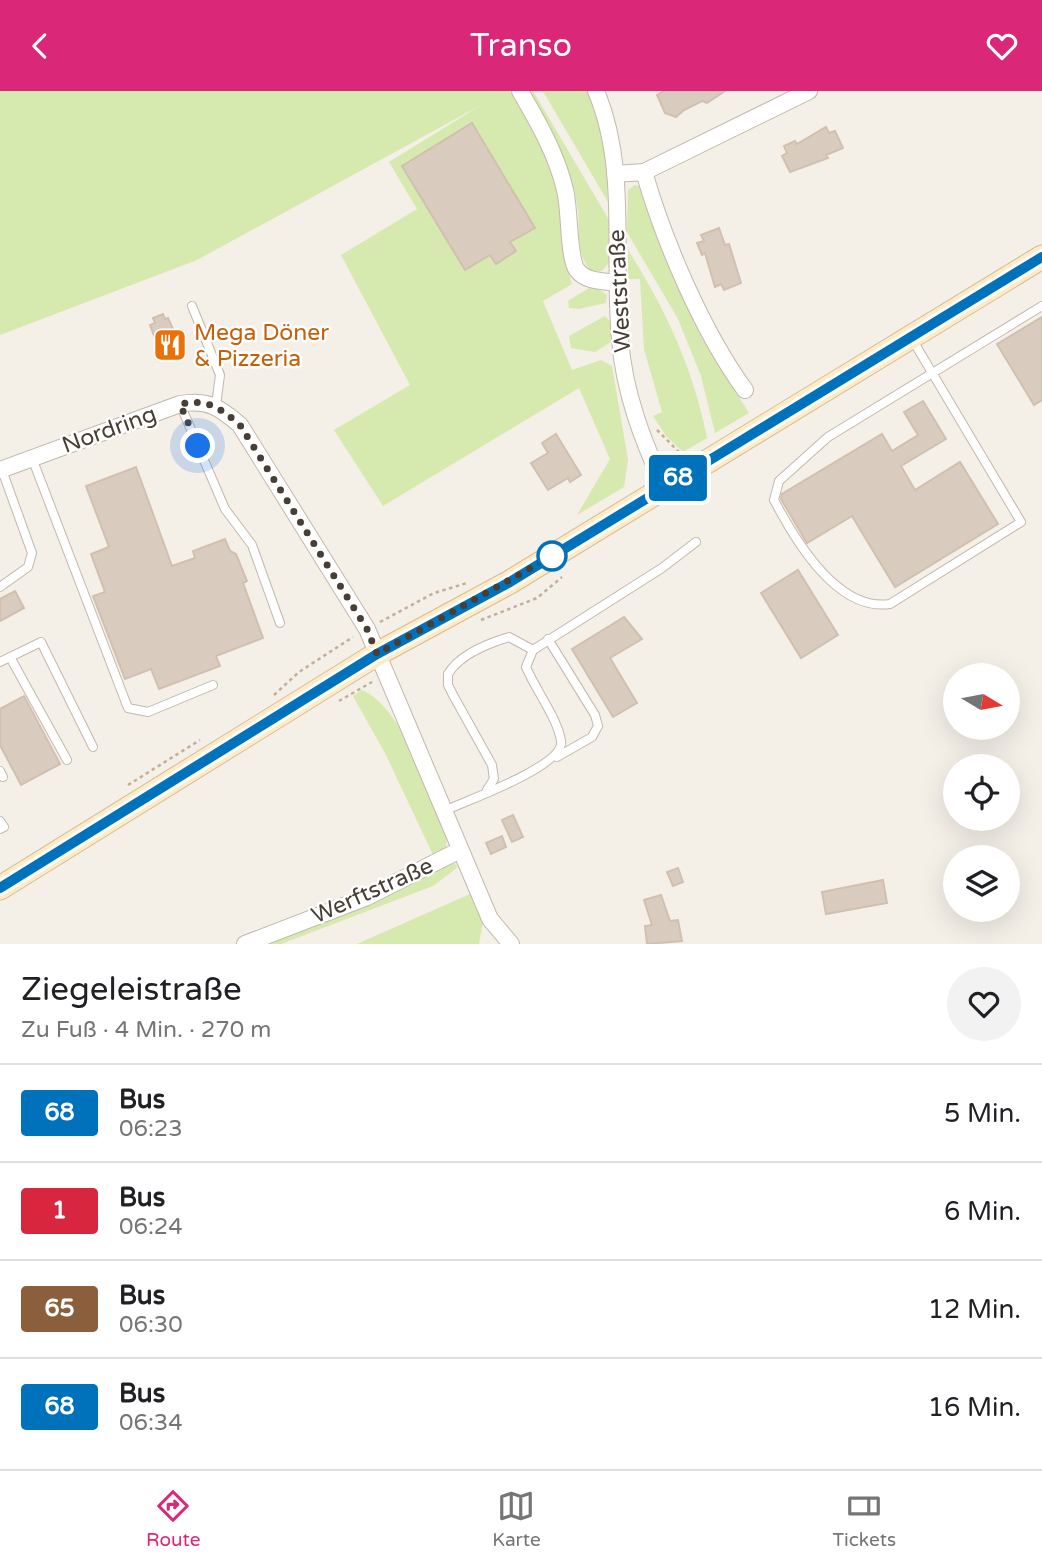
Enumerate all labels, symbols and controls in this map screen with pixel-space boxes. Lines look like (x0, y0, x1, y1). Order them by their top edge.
icon: back (21, 27, 59, 65)
text: Transo (470, 27, 572, 65)
icon: heart (983, 27, 1021, 65)
street label: Weststraße (603, 229, 637, 353)
place label: Mega Döner & Pizzeria (194, 319, 329, 373)
restaurant icon: Mega Döner & Pizzeria (151, 326, 189, 364)
street label: Nordring (58, 400, 160, 460)
your location (180, 428, 215, 463)
line badge: 68 (646, 455, 710, 501)
text: 68 (663, 463, 693, 492)
unlabelled marker (537, 541, 567, 571)
north arrow (943, 663, 1020, 740)
map controls (943, 663, 1020, 922)
button: locate (943, 754, 1020, 831)
button: layers (943, 845, 1020, 922)
street label: Werftstraße (307, 852, 437, 930)
button: heart (947, 967, 1021, 1041)
text: Ziegeleistraße (21, 970, 242, 1009)
text: Zu Fuß · 4 Min. · 270 m (21, 1016, 271, 1044)
text: Bus (119, 1084, 165, 1115)
text: 68 (44, 1098, 75, 1127)
text: 5 Min. (944, 1098, 1021, 1129)
text: 06:23 (119, 1115, 183, 1143)
text: Bus (119, 1182, 165, 1213)
text: 1 (52, 1196, 67, 1225)
text: 6 Min. (944, 1196, 1021, 1227)
text: 06:24 (119, 1213, 183, 1241)
text: Bus (119, 1280, 165, 1311)
text: 65 (44, 1294, 75, 1323)
text: 12 Min. (928, 1294, 1021, 1325)
text: 06:30 (119, 1311, 183, 1339)
text: Bus (119, 1378, 165, 1409)
text: 68 (44, 1392, 75, 1421)
text: 16 Min. (928, 1392, 1021, 1423)
text: 06:34 (119, 1409, 183, 1437)
tab: Route (146, 1487, 200, 1551)
tab: Karte (492, 1487, 541, 1551)
tab: Tickets (833, 1487, 896, 1551)

